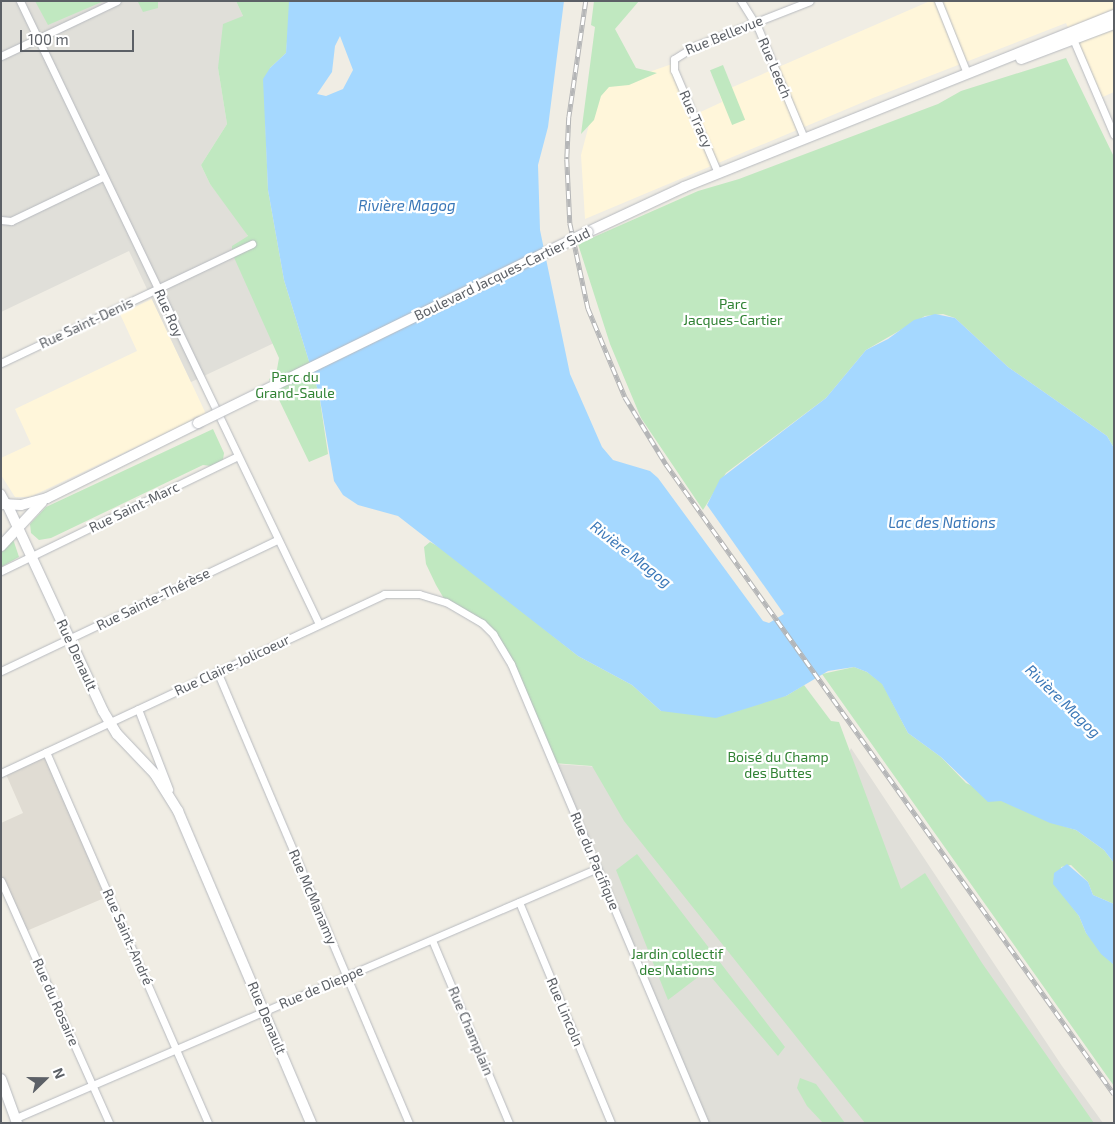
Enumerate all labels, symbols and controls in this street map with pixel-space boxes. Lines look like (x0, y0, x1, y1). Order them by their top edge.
street label: Rue Bellevue (683, 12, 765, 58)
scale bar (22, 20, 136, 52)
text: 100 m (28, 30, 69, 48)
street label: Rue Leech (755, 35, 795, 101)
street label: Rue Tracy (676, 87, 716, 151)
water label: Rivière Magog (358, 197, 456, 215)
street label: Boulevard Jacques-Cartier Sud (411, 224, 593, 324)
street label: Rue Roy (151, 286, 187, 340)
street label: Rue Saint-Denis (36, 294, 136, 352)
park label: Parc Jacques-Cartier (683, 296, 783, 328)
park label: Parc du Grand-Saule (255, 369, 335, 402)
street label: Rue Saint-Marc (86, 478, 182, 536)
water label: Lac des Nations (888, 514, 996, 532)
water label: Rivière Magog (587, 517, 675, 591)
street label: Rue Sainte-Thérèse (94, 564, 212, 634)
street label: Rue Denault (53, 616, 101, 694)
street label: Rue Claire-Jolicoeur (172, 631, 292, 699)
water label: Rivière Magog (1022, 661, 1104, 741)
park label: Boisé du Champ des Buttes (727, 749, 829, 782)
street label: Rue du Pacifique (567, 810, 623, 912)
street label: Rue McManamy (285, 847, 341, 947)
street label: Rue Saint-André (99, 886, 157, 988)
park label: Jardin collectif des Nations (631, 946, 723, 979)
street label: Rue du Rosaire (29, 956, 83, 1048)
street label: Rue de Dieppe (276, 962, 366, 1012)
street label: Rue Lincoln (543, 975, 587, 1049)
street label: Rue Denault (244, 979, 290, 1057)
street label: Rue Champlain (445, 984, 497, 1078)
north arrow (20, 1054, 70, 1104)
text: N (50, 1065, 69, 1081)

